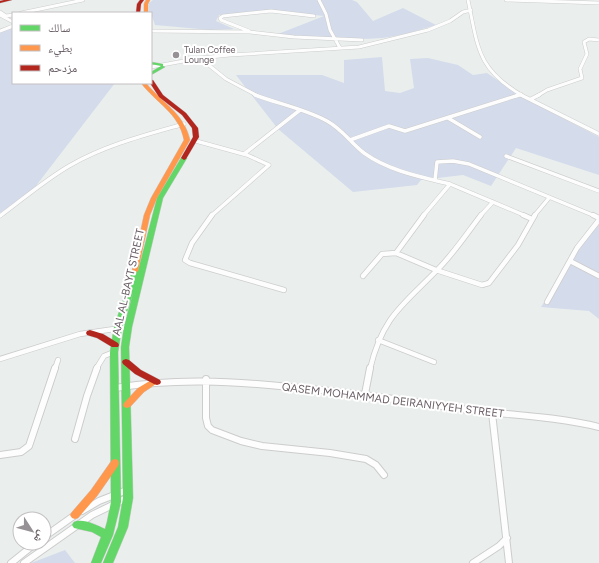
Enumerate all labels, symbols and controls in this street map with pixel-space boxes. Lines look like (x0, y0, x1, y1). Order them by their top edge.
legend (12, 12, 152, 84)
text: سالك (48, 21, 70, 35)
text: بطيء (48, 41, 72, 58)
place label: Tulan Coffee Lounge (184, 44, 236, 65)
marker: Tulan Coffee Lounge (171, 50, 181, 60)
text: مزدحم (48, 61, 77, 76)
street label: AAL AL-BAYT STREET (110, 227, 147, 337)
street label: QASEM MOHAMMAD DEIRANIYYEH STREET (281, 380, 505, 421)
north arrow (12, 511, 52, 551)
text: ش (30, 527, 48, 545)

